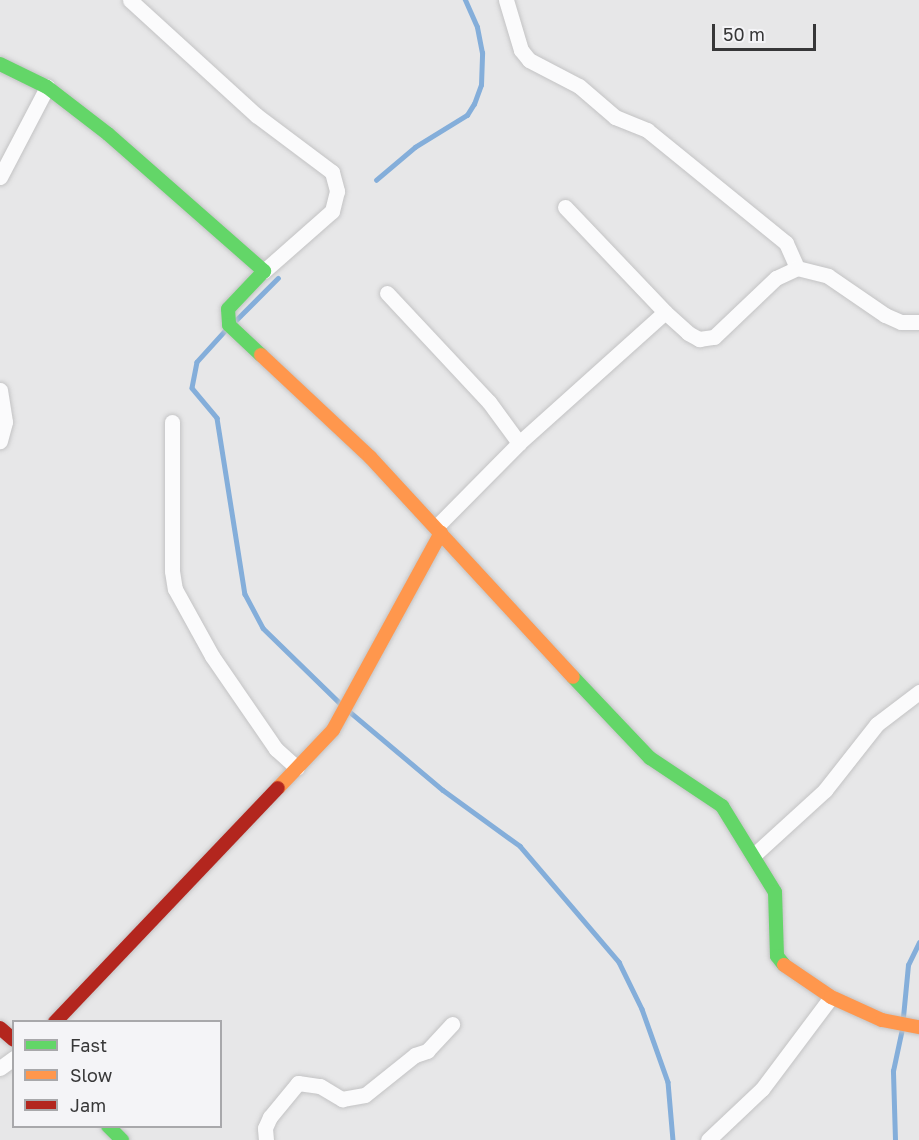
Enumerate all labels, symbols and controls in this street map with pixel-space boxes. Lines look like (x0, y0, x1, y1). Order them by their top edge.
scale bar (715, 12, 818, 50)
text: 50 m (723, 23, 765, 45)
legend (12, 1020, 222, 1128)
text: Fast (70, 1034, 107, 1056)
text: Slow (70, 1064, 112, 1086)
text: Jam (70, 1094, 106, 1116)

